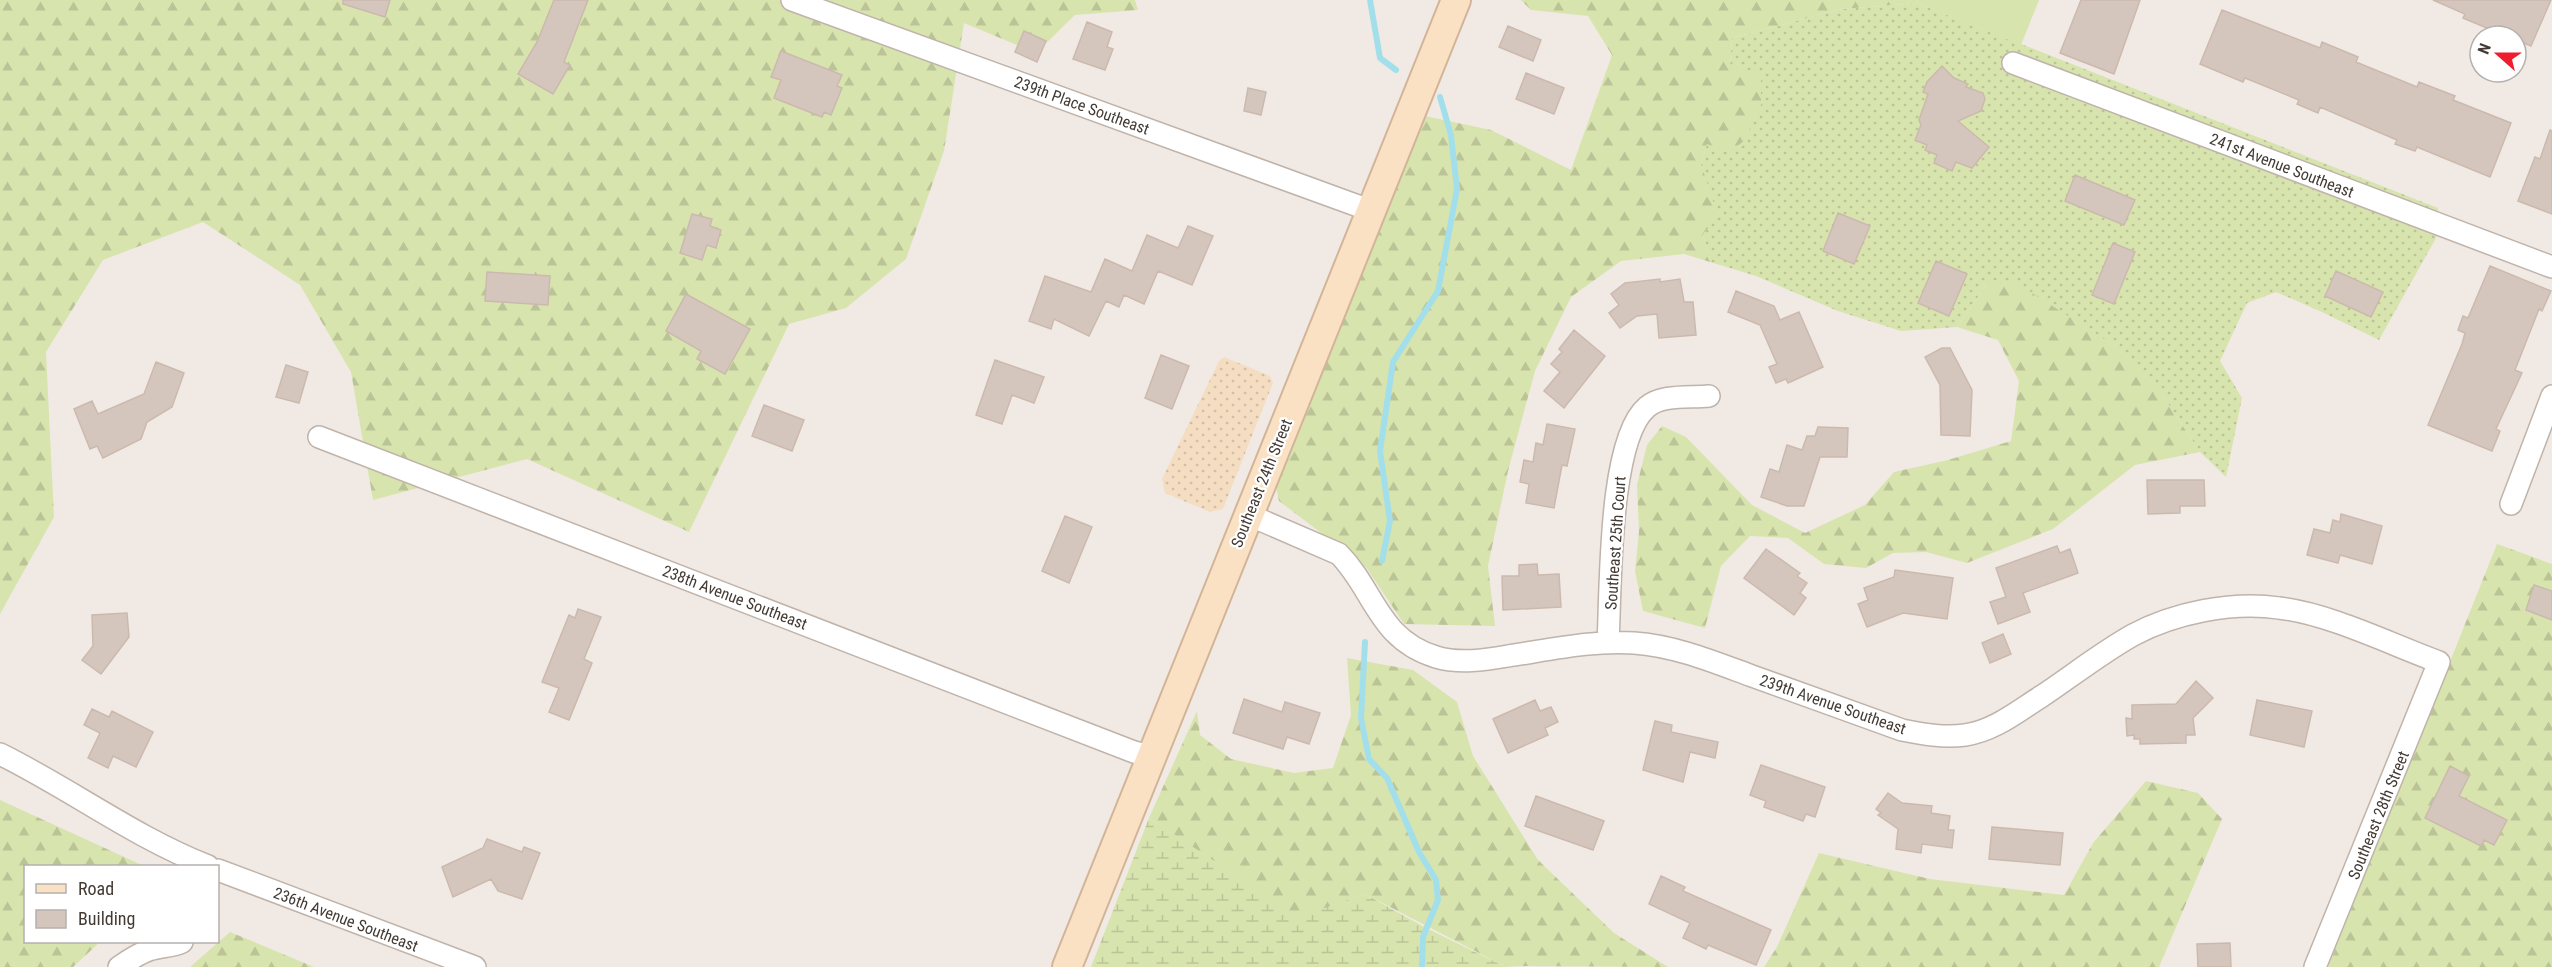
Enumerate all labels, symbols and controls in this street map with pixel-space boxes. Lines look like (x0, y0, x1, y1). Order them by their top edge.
north arrow (2468, 24, 2528, 84)
text: N (2474, 41, 2495, 57)
street label: 239th Place Southeast (1012, 72, 1152, 139)
street label: 241st Avenue Southeast (2207, 129, 2357, 202)
street label: Southeast 24th Street (1227, 416, 1296, 550)
street label: Southeast 25th Court (1601, 475, 1630, 611)
street label: 238th Avenue Southeast (660, 561, 810, 634)
street label: 239th Avenue Southeast (1757, 671, 1909, 738)
street label: Southeast 28th Street (2344, 748, 2413, 882)
legend (24, 865, 219, 943)
text: Road (78, 878, 114, 899)
street label: 236th Avenue Southeast (271, 883, 421, 956)
text: Building (78, 908, 135, 929)

